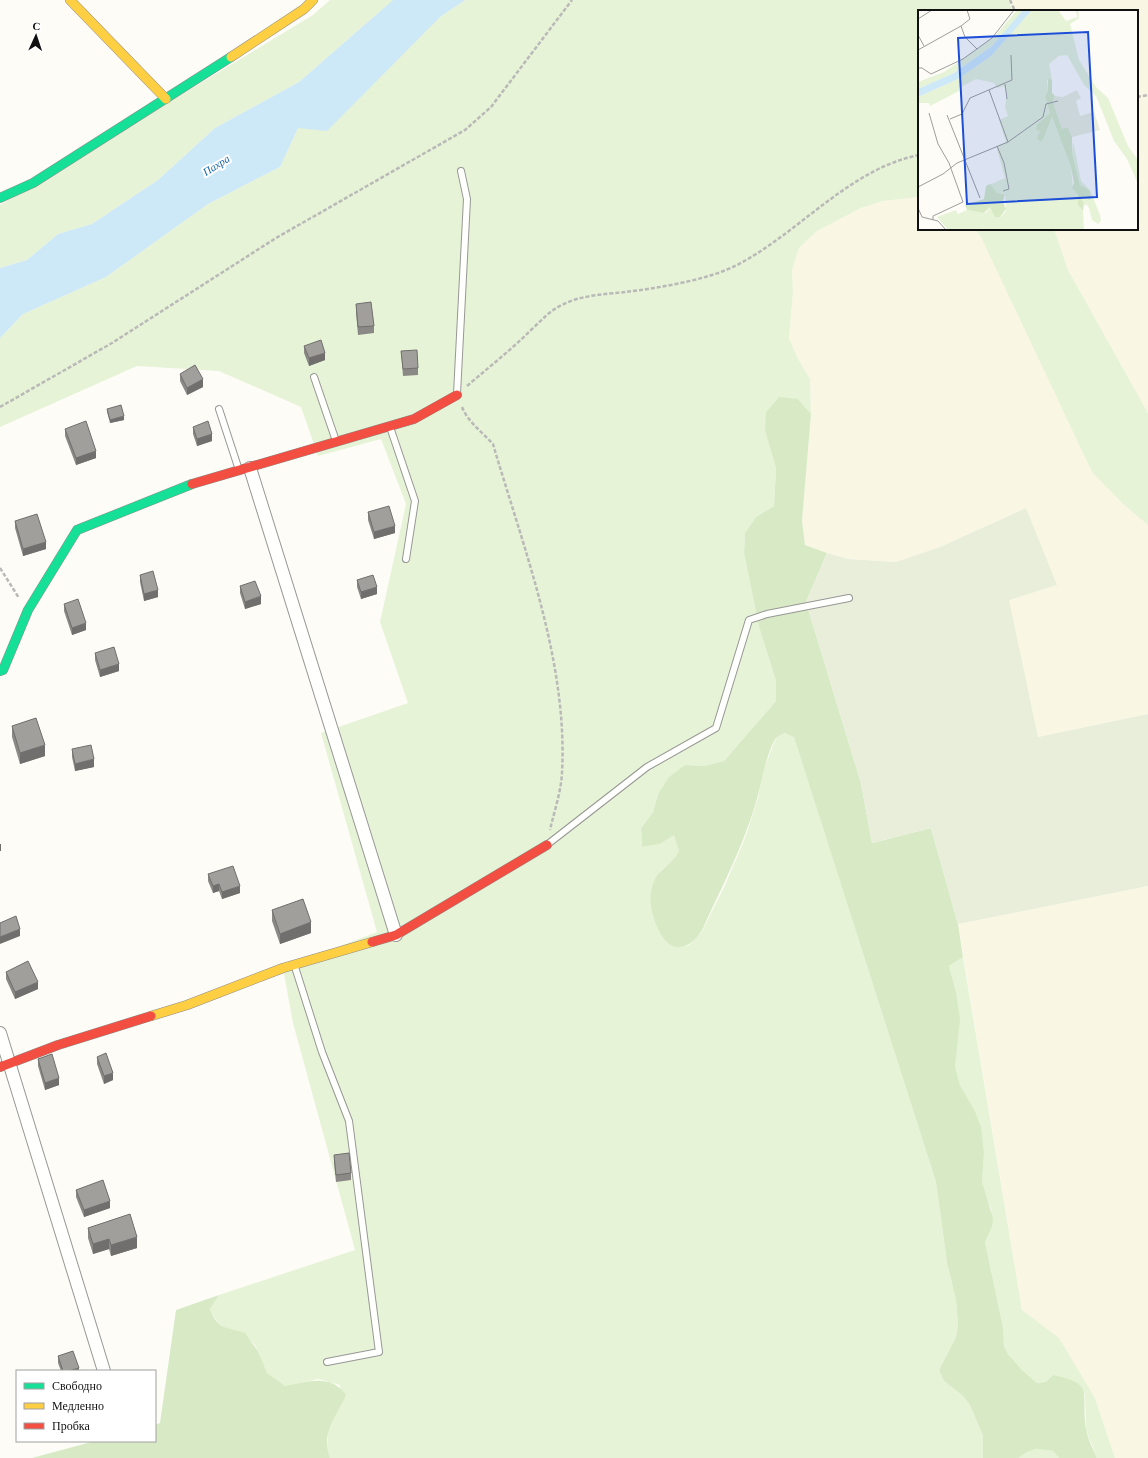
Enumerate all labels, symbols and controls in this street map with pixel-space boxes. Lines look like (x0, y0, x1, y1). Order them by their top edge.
inset map (918, 10, 1138, 230)
north arrow (16, 16, 56, 56)
text: С (32, 20, 41, 32)
water label: Пахра (200, 152, 232, 178)
legend (16, 1370, 156, 1442)
text: Свободно (52, 1379, 102, 1393)
text: Медленно (52, 1399, 104, 1413)
text: Пробка (52, 1419, 90, 1433)

